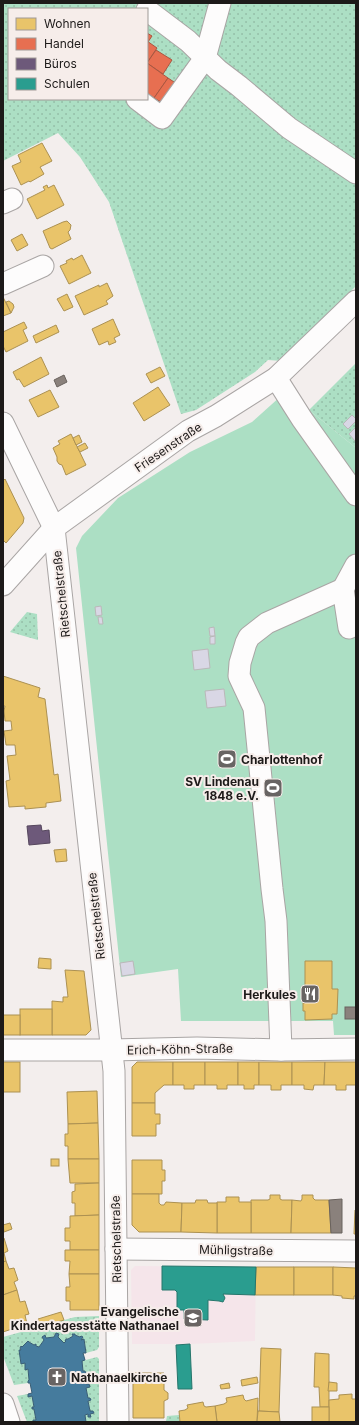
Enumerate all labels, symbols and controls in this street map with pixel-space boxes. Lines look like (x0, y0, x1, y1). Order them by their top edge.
legend (8, 8, 148, 100)
text: Wohnen (44, 16, 91, 31)
text: Handel (44, 36, 84, 51)
text: Büros (44, 56, 77, 71)
text: Schulen (44, 76, 90, 91)
street label: Friesenstraße (132, 419, 204, 475)
street label: Rietschelstraße (49, 550, 73, 638)
sports icon: Charlottenhof (216, 748, 238, 770)
place label: Charlottenhof (241, 752, 323, 767)
place label: SV Lindenau 1848 e.V. (185, 774, 259, 803)
sports icon: SV Lindenau 1848 e.V. (262, 777, 284, 799)
street label: Rietschelstraße (84, 872, 108, 960)
restaurant icon: Herkules (299, 983, 321, 1005)
place label: Herkules (243, 987, 296, 1002)
street label: Erich-Köhn-Straße (127, 1041, 233, 1057)
street label: Rietschelstraße (108, 1195, 124, 1283)
street label: Mühligstraße (199, 1242, 273, 1258)
place label: Evangelische Kindertagesstätte Nathanael (11, 1304, 179, 1333)
school or university icon: Evangelische Kindertagesstätte Nathanael (182, 1307, 204, 1329)
church icon: Nathanaelkirche (46, 1366, 68, 1388)
place label: Nathanaelkirche (71, 1370, 167, 1385)

